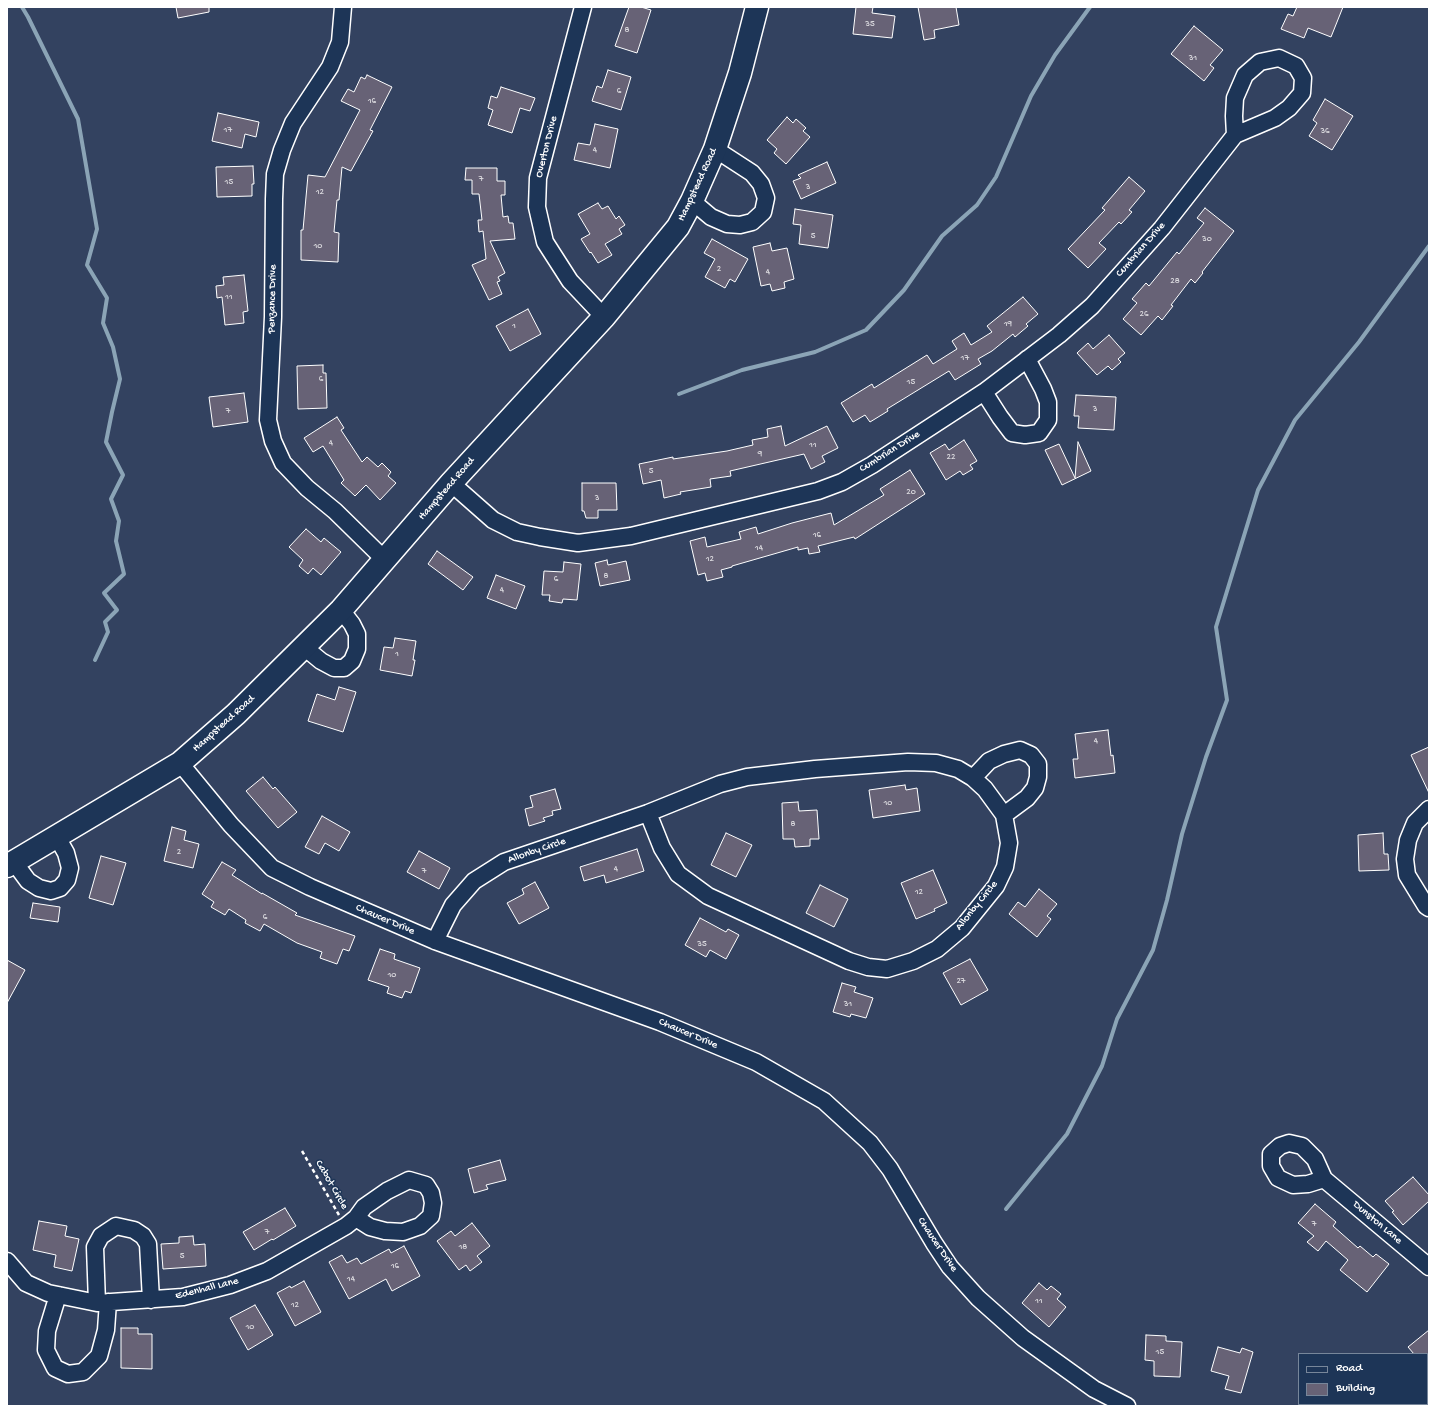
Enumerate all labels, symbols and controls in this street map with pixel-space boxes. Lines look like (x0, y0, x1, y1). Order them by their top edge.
house number: 35 (865, 20, 875, 30)
house number: 8 (625, 26, 629, 36)
house number: 31 (1189, 54, 1197, 64)
house number: 6 (617, 87, 621, 97)
house number: 16 (368, 97, 376, 107)
street label: Overton Drive (533, 115, 561, 179)
house number: 17 (224, 126, 232, 136)
house number: 36 (1320, 127, 1330, 137)
house number: 4 (593, 146, 597, 156)
street label: Hampstead Road (675, 146, 721, 224)
house number: 7 (479, 175, 483, 185)
house number: 15 (225, 178, 233, 188)
house number: 3 (806, 183, 810, 193)
house number: 12 (316, 188, 324, 198)
street label: Cumbrian Drive (1113, 220, 1169, 280)
house number: 5 (811, 232, 815, 242)
house number: 30 (1202, 235, 1212, 245)
house number: 10 (314, 242, 322, 252)
street label: Penzance Drive (266, 264, 280, 334)
house number: 2 (717, 265, 721, 275)
house number: 4 (766, 268, 770, 278)
house number: 28 (1170, 277, 1180, 287)
house number: 11 (225, 293, 233, 303)
house number: 26 (1140, 310, 1148, 320)
house number: 19 (1004, 320, 1012, 330)
house number: 1 (512, 322, 516, 332)
house number: 17 (961, 354, 969, 364)
house number: 6 (319, 375, 323, 385)
house number: 15 (907, 378, 915, 388)
house number: 3 (1093, 405, 1097, 415)
house number: 7 (226, 407, 230, 417)
street label: Cumbrian Drive (857, 428, 923, 476)
house number: 4 (329, 439, 333, 449)
house number: 11 (809, 441, 817, 451)
house number: 9 (758, 450, 762, 460)
house number: 22 (947, 453, 955, 463)
street label: Hampstead Road (416, 455, 478, 523)
house number: 5 (649, 467, 653, 477)
house number: 20 (906, 488, 916, 498)
house number: 3 (595, 494, 599, 504)
house number: 16 (813, 531, 821, 541)
house number: 14 (755, 544, 763, 554)
house number: 12 (706, 555, 714, 565)
house number: 8 (604, 572, 608, 582)
house number: 6 (554, 575, 558, 585)
house number: 4 (500, 586, 504, 596)
house number: 1 (395, 650, 399, 660)
street label: Hampstead Road (190, 693, 258, 755)
house number: 4 (1094, 737, 1098, 747)
house number: 10 (884, 799, 892, 809)
house number: 8 (791, 820, 795, 830)
street label: Allonby Circle (506, 835, 568, 867)
house number: 2 (177, 848, 181, 858)
house number: 4 (614, 865, 618, 875)
house number: 7 (422, 867, 426, 877)
street label: Allonby Circle (953, 878, 1001, 934)
house number: 12 (915, 888, 923, 898)
street label: Chaucer Drive (353, 902, 417, 938)
house number: 6 (263, 913, 267, 923)
house number: 35 (697, 940, 707, 950)
house number: 10 (388, 971, 396, 981)
house number: 27 (956, 977, 966, 987)
house number: 31 (844, 1000, 852, 1010)
street label: Chaucer Drive (656, 1016, 720, 1052)
street label: Cabot Circle (312, 1158, 350, 1212)
street label: Dunston Lane (1350, 1198, 1404, 1248)
street label: Chaucer Drive (914, 1215, 960, 1275)
house number: 7 (1312, 1220, 1316, 1230)
house number: 7 (265, 1228, 269, 1238)
house number: 18 (459, 1243, 467, 1253)
house number: 5 (180, 1252, 184, 1262)
house number: 16 (391, 1262, 399, 1272)
street label: Edenhall Lane (174, 1275, 240, 1303)
house number: 14 (347, 1275, 355, 1285)
house number: 11 (1035, 1297, 1043, 1307)
house number: 12 (291, 1301, 299, 1311)
house number: 10 (246, 1323, 254, 1333)
house number: 15 (1156, 1348, 1164, 1358)
legend (1298, 1353, 1428, 1405)
text: Road (1336, 1362, 1362, 1376)
text: Building (1336, 1382, 1375, 1396)

